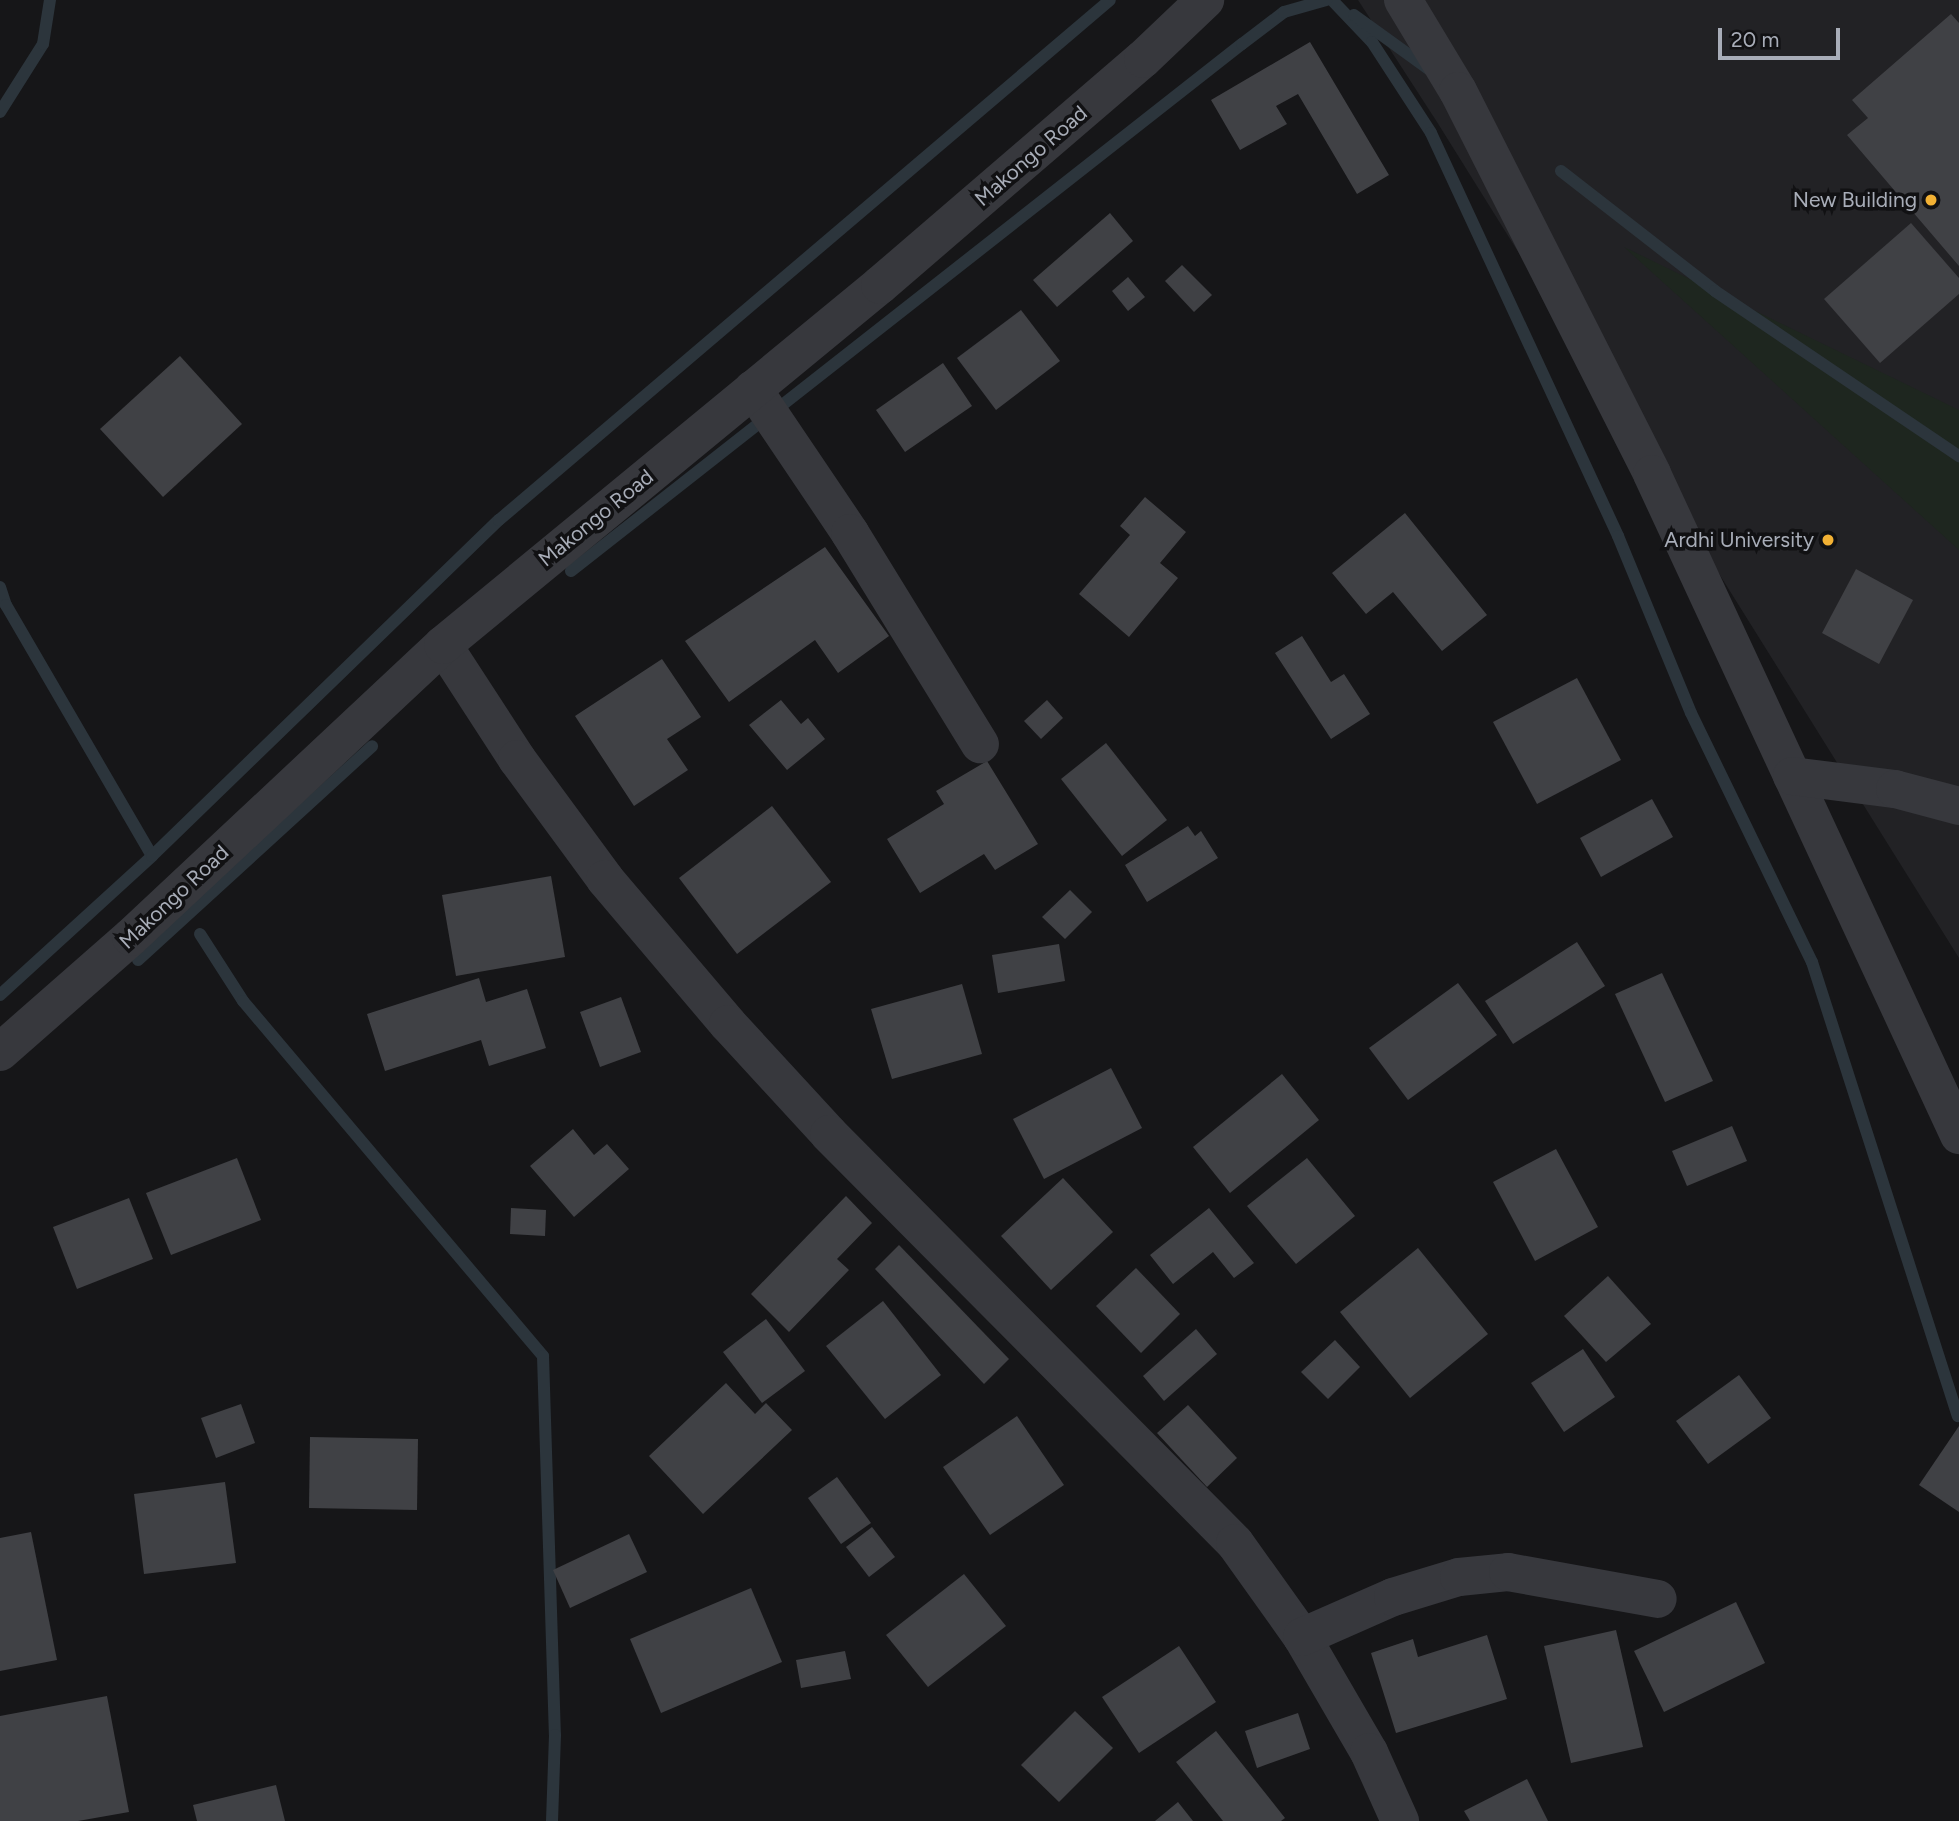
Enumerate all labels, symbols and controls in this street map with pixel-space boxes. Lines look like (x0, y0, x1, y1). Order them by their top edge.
scale bar (1721, 14, 1843, 58)
text: 20 m (1731, 27, 1779, 52)
street label: Makongo Road (970, 100, 1092, 212)
place label: New Building (1793, 187, 1917, 213)
marker: New Building (1923, 192, 1939, 208)
street label: Makongo Road (534, 464, 658, 572)
place label: Ardhi University (1664, 527, 1814, 553)
marker: Ardhi University (1820, 532, 1836, 548)
street label: Makongo Road (114, 840, 234, 954)

